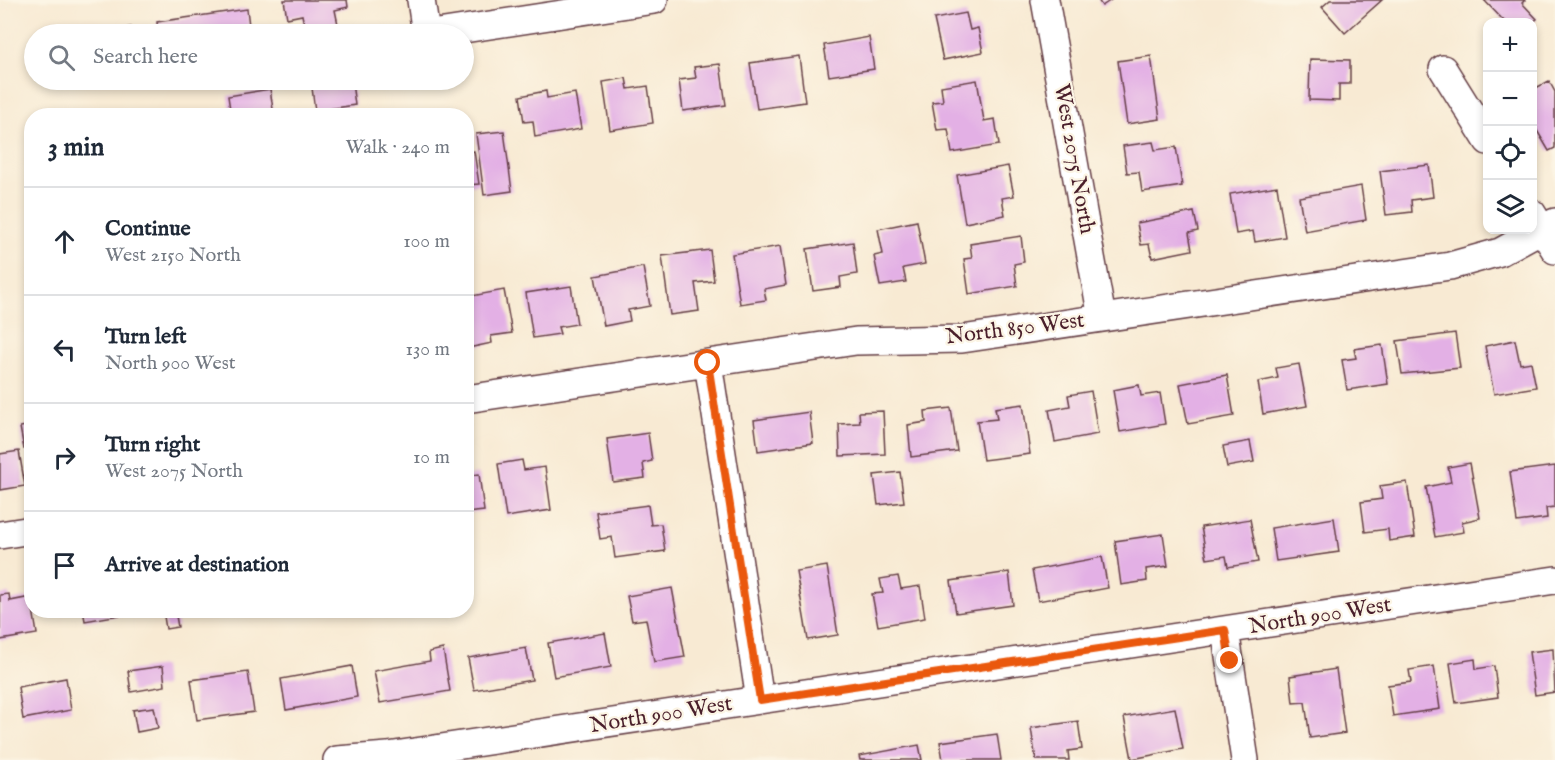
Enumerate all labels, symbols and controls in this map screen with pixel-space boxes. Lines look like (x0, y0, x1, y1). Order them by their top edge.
map controls (1483, 18, 1537, 234)
button: + (1483, 18, 1537, 72)
search box (24, 24, 474, 90)
icon: search (45, 41, 78, 74)
text: Search here (93, 43, 198, 71)
button: − (1483, 72, 1537, 126)
street label: West 2075 North (1047, 82, 1101, 236)
button: locate (1483, 126, 1537, 180)
text: 3 min (48, 131, 104, 164)
text: Walk · 240 m (345, 135, 450, 160)
button: layers (1483, 180, 1537, 234)
text: Continue (105, 215, 191, 243)
icon: ahead (48, 225, 81, 258)
text: 100 m (403, 229, 450, 254)
text: West 2150 North (105, 243, 241, 268)
street label: North 850 West (944, 307, 1086, 351)
text: Turn left (105, 323, 187, 351)
icon: left (48, 333, 81, 366)
text: 130 m (405, 337, 450, 362)
route start (694, 349, 720, 375)
text: North 900 West (105, 351, 236, 376)
text: Turn right (105, 431, 200, 459)
icon: right (48, 441, 81, 474)
text: 10 m (413, 445, 450, 470)
text: West 2075 North (105, 459, 243, 484)
icon: arrive (48, 549, 81, 582)
text: Arrive at destination (105, 551, 289, 579)
street label: North 900 West (1247, 591, 1394, 641)
route end (1216, 647, 1242, 673)
street label: North 900 West (588, 690, 735, 740)

